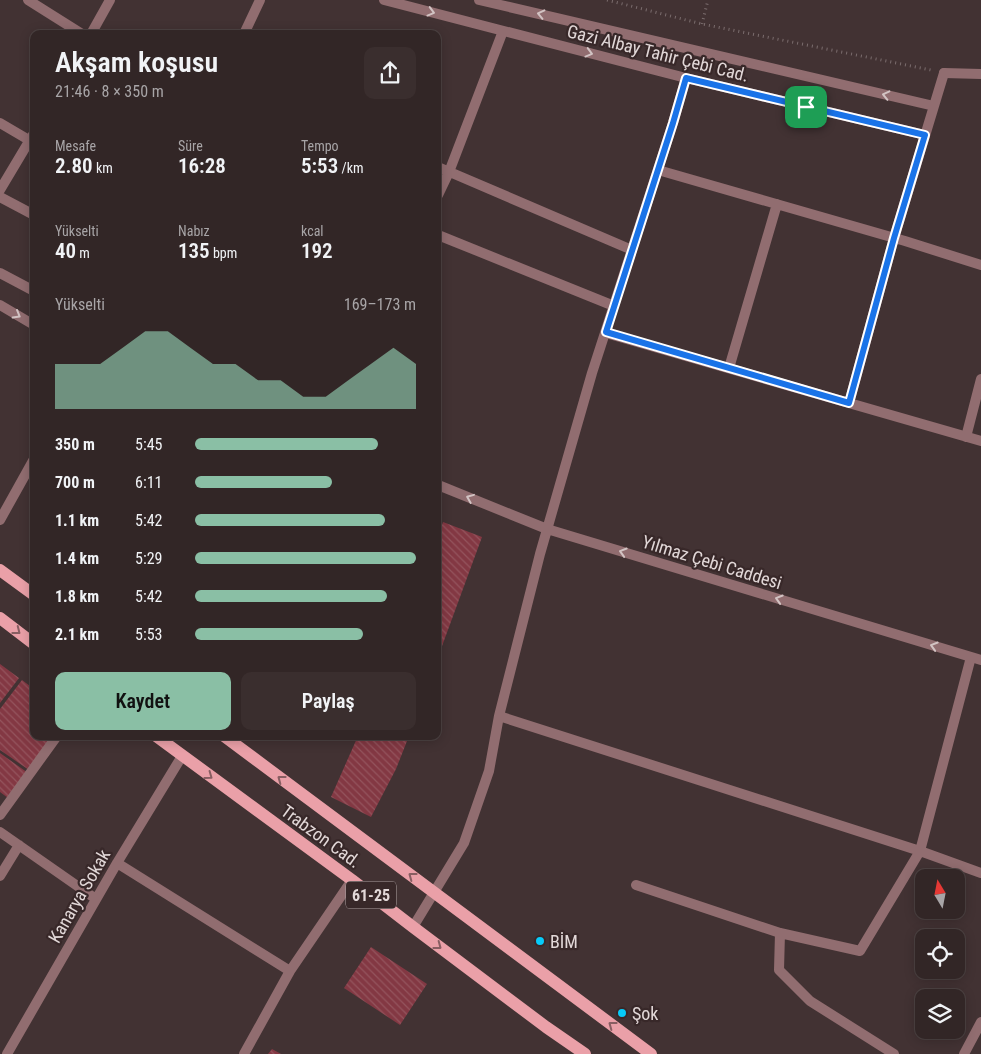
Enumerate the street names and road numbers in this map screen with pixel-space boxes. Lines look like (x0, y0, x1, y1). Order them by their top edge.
street label: Gazi Albay Tahir Çebi Cad. (565, 20, 751, 86)
street label: Yılmaz Çebi Caddesi (639, 531, 785, 593)
street label: Trabzon Cad. (277, 800, 365, 872)
street label: Kanarya Sokak (44, 845, 114, 947)
road number: 61-25 (346, 882, 396, 908)

